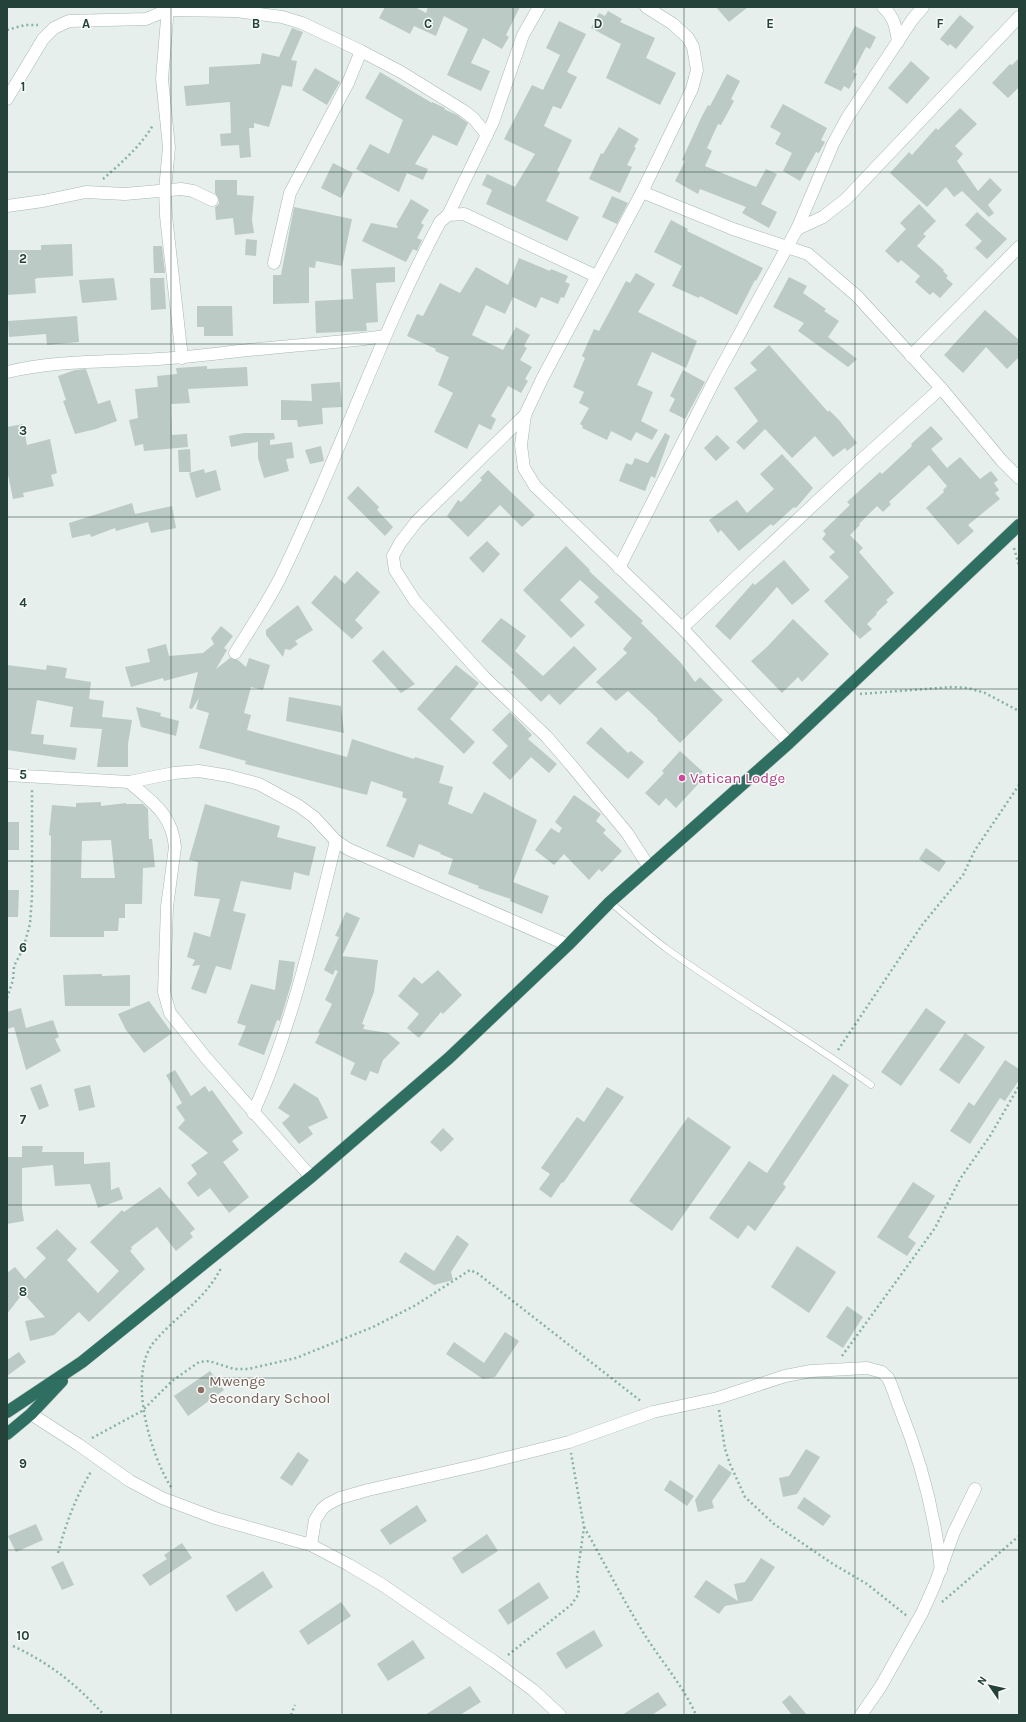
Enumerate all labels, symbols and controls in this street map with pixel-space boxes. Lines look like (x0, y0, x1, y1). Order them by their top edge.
text: A (82, 16, 90, 31)
text: B (252, 16, 260, 31)
text: C (424, 16, 432, 31)
text: D (594, 16, 603, 31)
text: E (766, 16, 774, 31)
text: F (936, 16, 944, 31)
text: 1 (21, 79, 25, 94)
text: 2 (19, 251, 27, 266)
text: 3 (19, 423, 27, 438)
text: 4 (19, 595, 27, 610)
text: 5 (19, 767, 27, 782)
place label: Vatican Lodge (690, 769, 785, 787)
marker: Vatican Lodge (677, 773, 687, 783)
text: 6 (19, 940, 27, 955)
text: 7 (20, 1112, 27, 1127)
text: 8 (19, 1284, 27, 1299)
place label: Mwenge Secondary School (209, 1372, 330, 1407)
marker: Mwenge Secondary School (196, 1385, 206, 1395)
text: 9 (19, 1456, 27, 1471)
text: 10 (17, 1628, 29, 1643)
north arrow (970, 1666, 1010, 1706)
text: N (975, 1674, 990, 1688)

